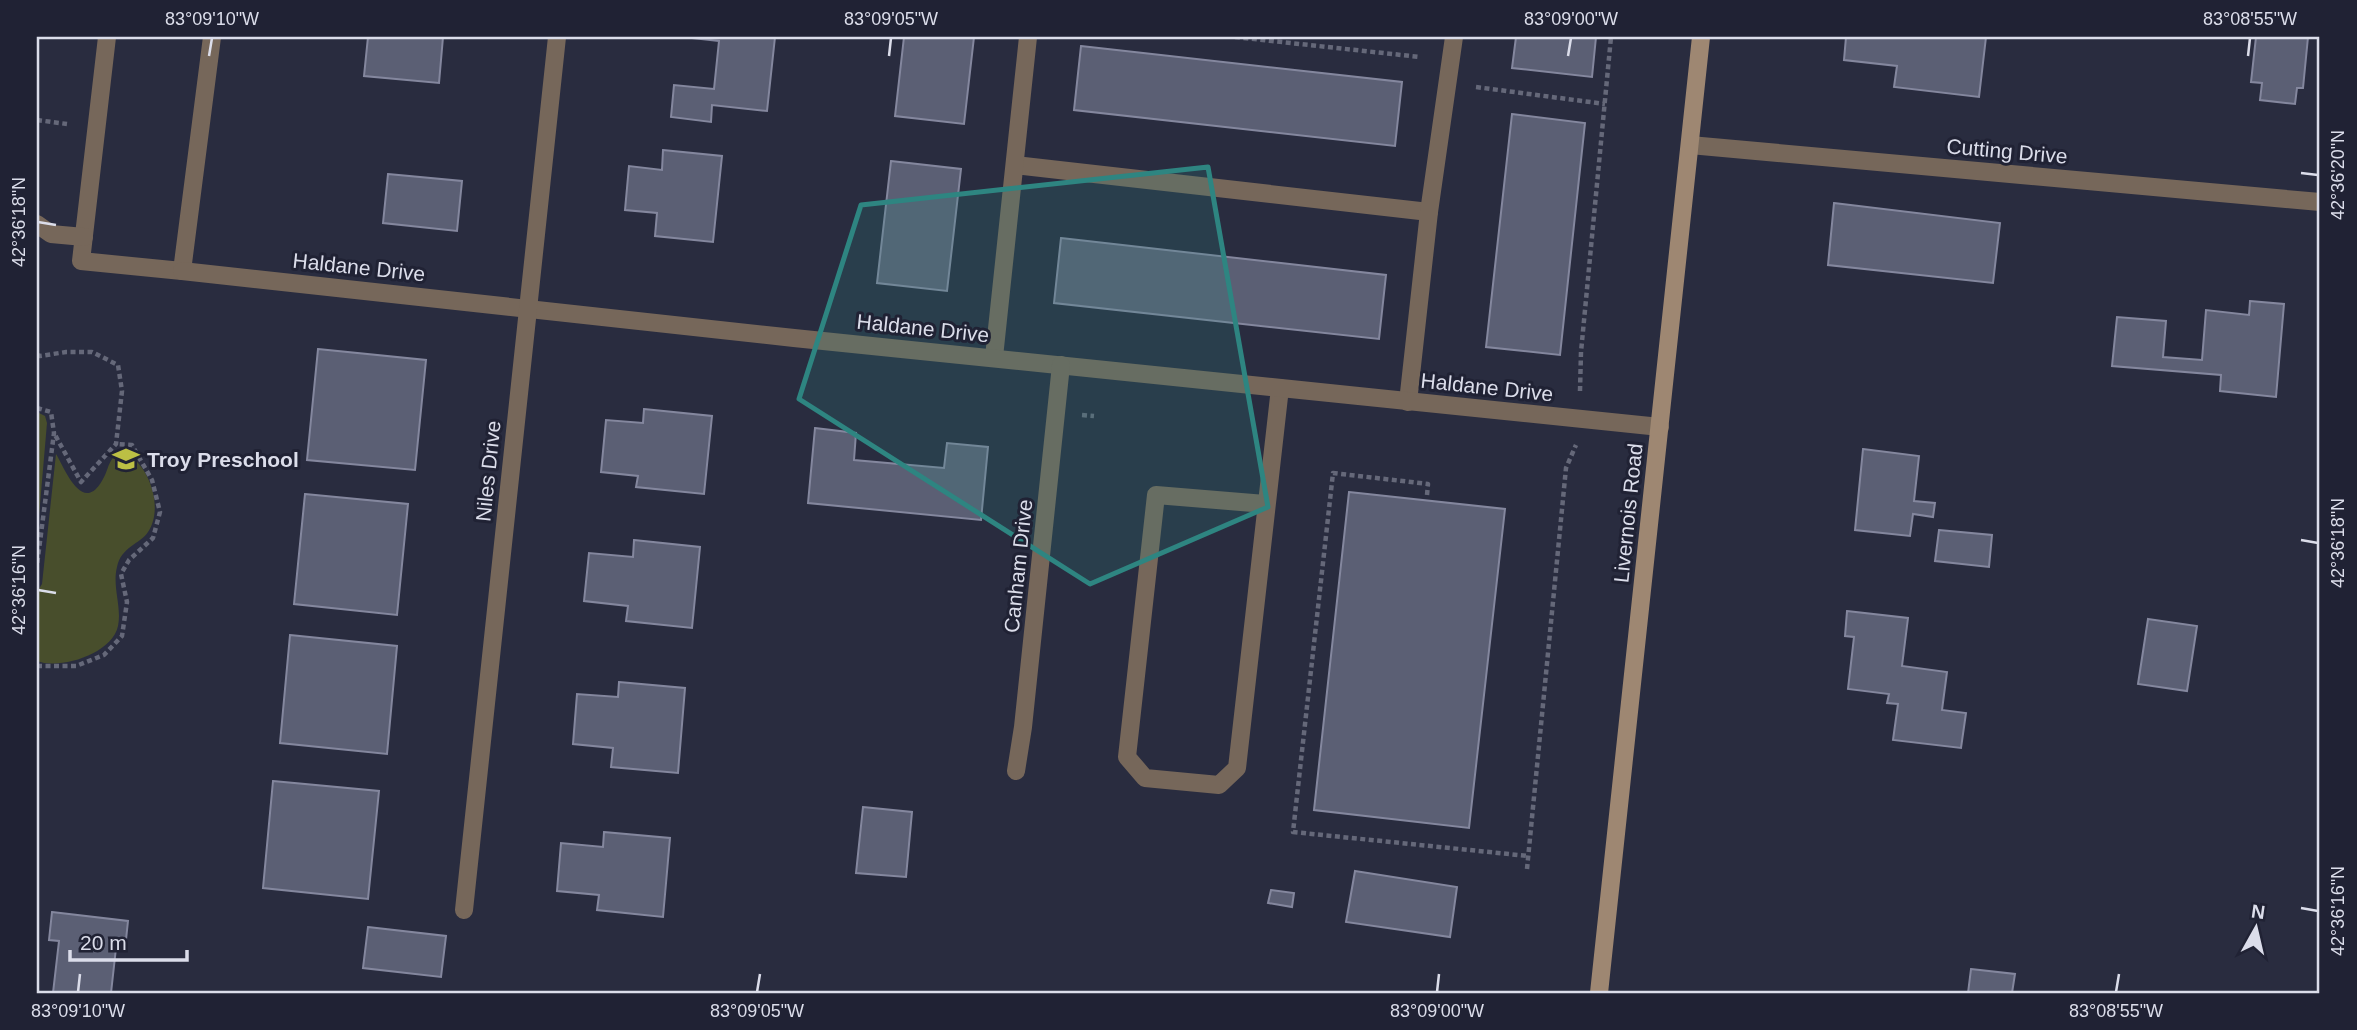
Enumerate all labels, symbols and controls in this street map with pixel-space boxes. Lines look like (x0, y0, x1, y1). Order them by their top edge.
text: 83°09'10"W (165, 9, 259, 29)
text: 83°09'05"W (844, 9, 938, 29)
text: 83°09'00"W (1524, 9, 1618, 29)
text: 83°08'55"W (2203, 9, 2297, 29)
text: 42°36'20"N (2328, 130, 2348, 220)
street label: Cutting Drive (1946, 134, 2068, 168)
text: 42°36'18"N (9, 177, 29, 267)
street label: Haldane Drive (292, 249, 426, 285)
street label: Haldane Drive (856, 310, 990, 346)
street label: Haldane Drive (1420, 369, 1554, 405)
street label: Niles Drive (471, 419, 505, 523)
street label: Livernois Road (1609, 442, 1647, 584)
school or university icon: Troy Preschool (111, 444, 141, 474)
place label: Troy Preschool (147, 448, 299, 471)
street label: Canham Drive (1000, 498, 1036, 634)
text: 42°36'18"N (2328, 498, 2348, 588)
text: 42°36'16"N (9, 545, 29, 635)
text: 42°36'16"N (2328, 866, 2348, 956)
north arrow (2220, 894, 2290, 964)
text: N (2250, 900, 2267, 923)
scale bar (70, 918, 187, 962)
text: 20 m (80, 931, 127, 954)
text: 83°09'10"W (31, 1001, 125, 1021)
text: 83°09'05"W (710, 1001, 804, 1021)
text: 83°09'00"W (1390, 1001, 1484, 1021)
text: 83°08'55"W (2069, 1001, 2163, 1021)

